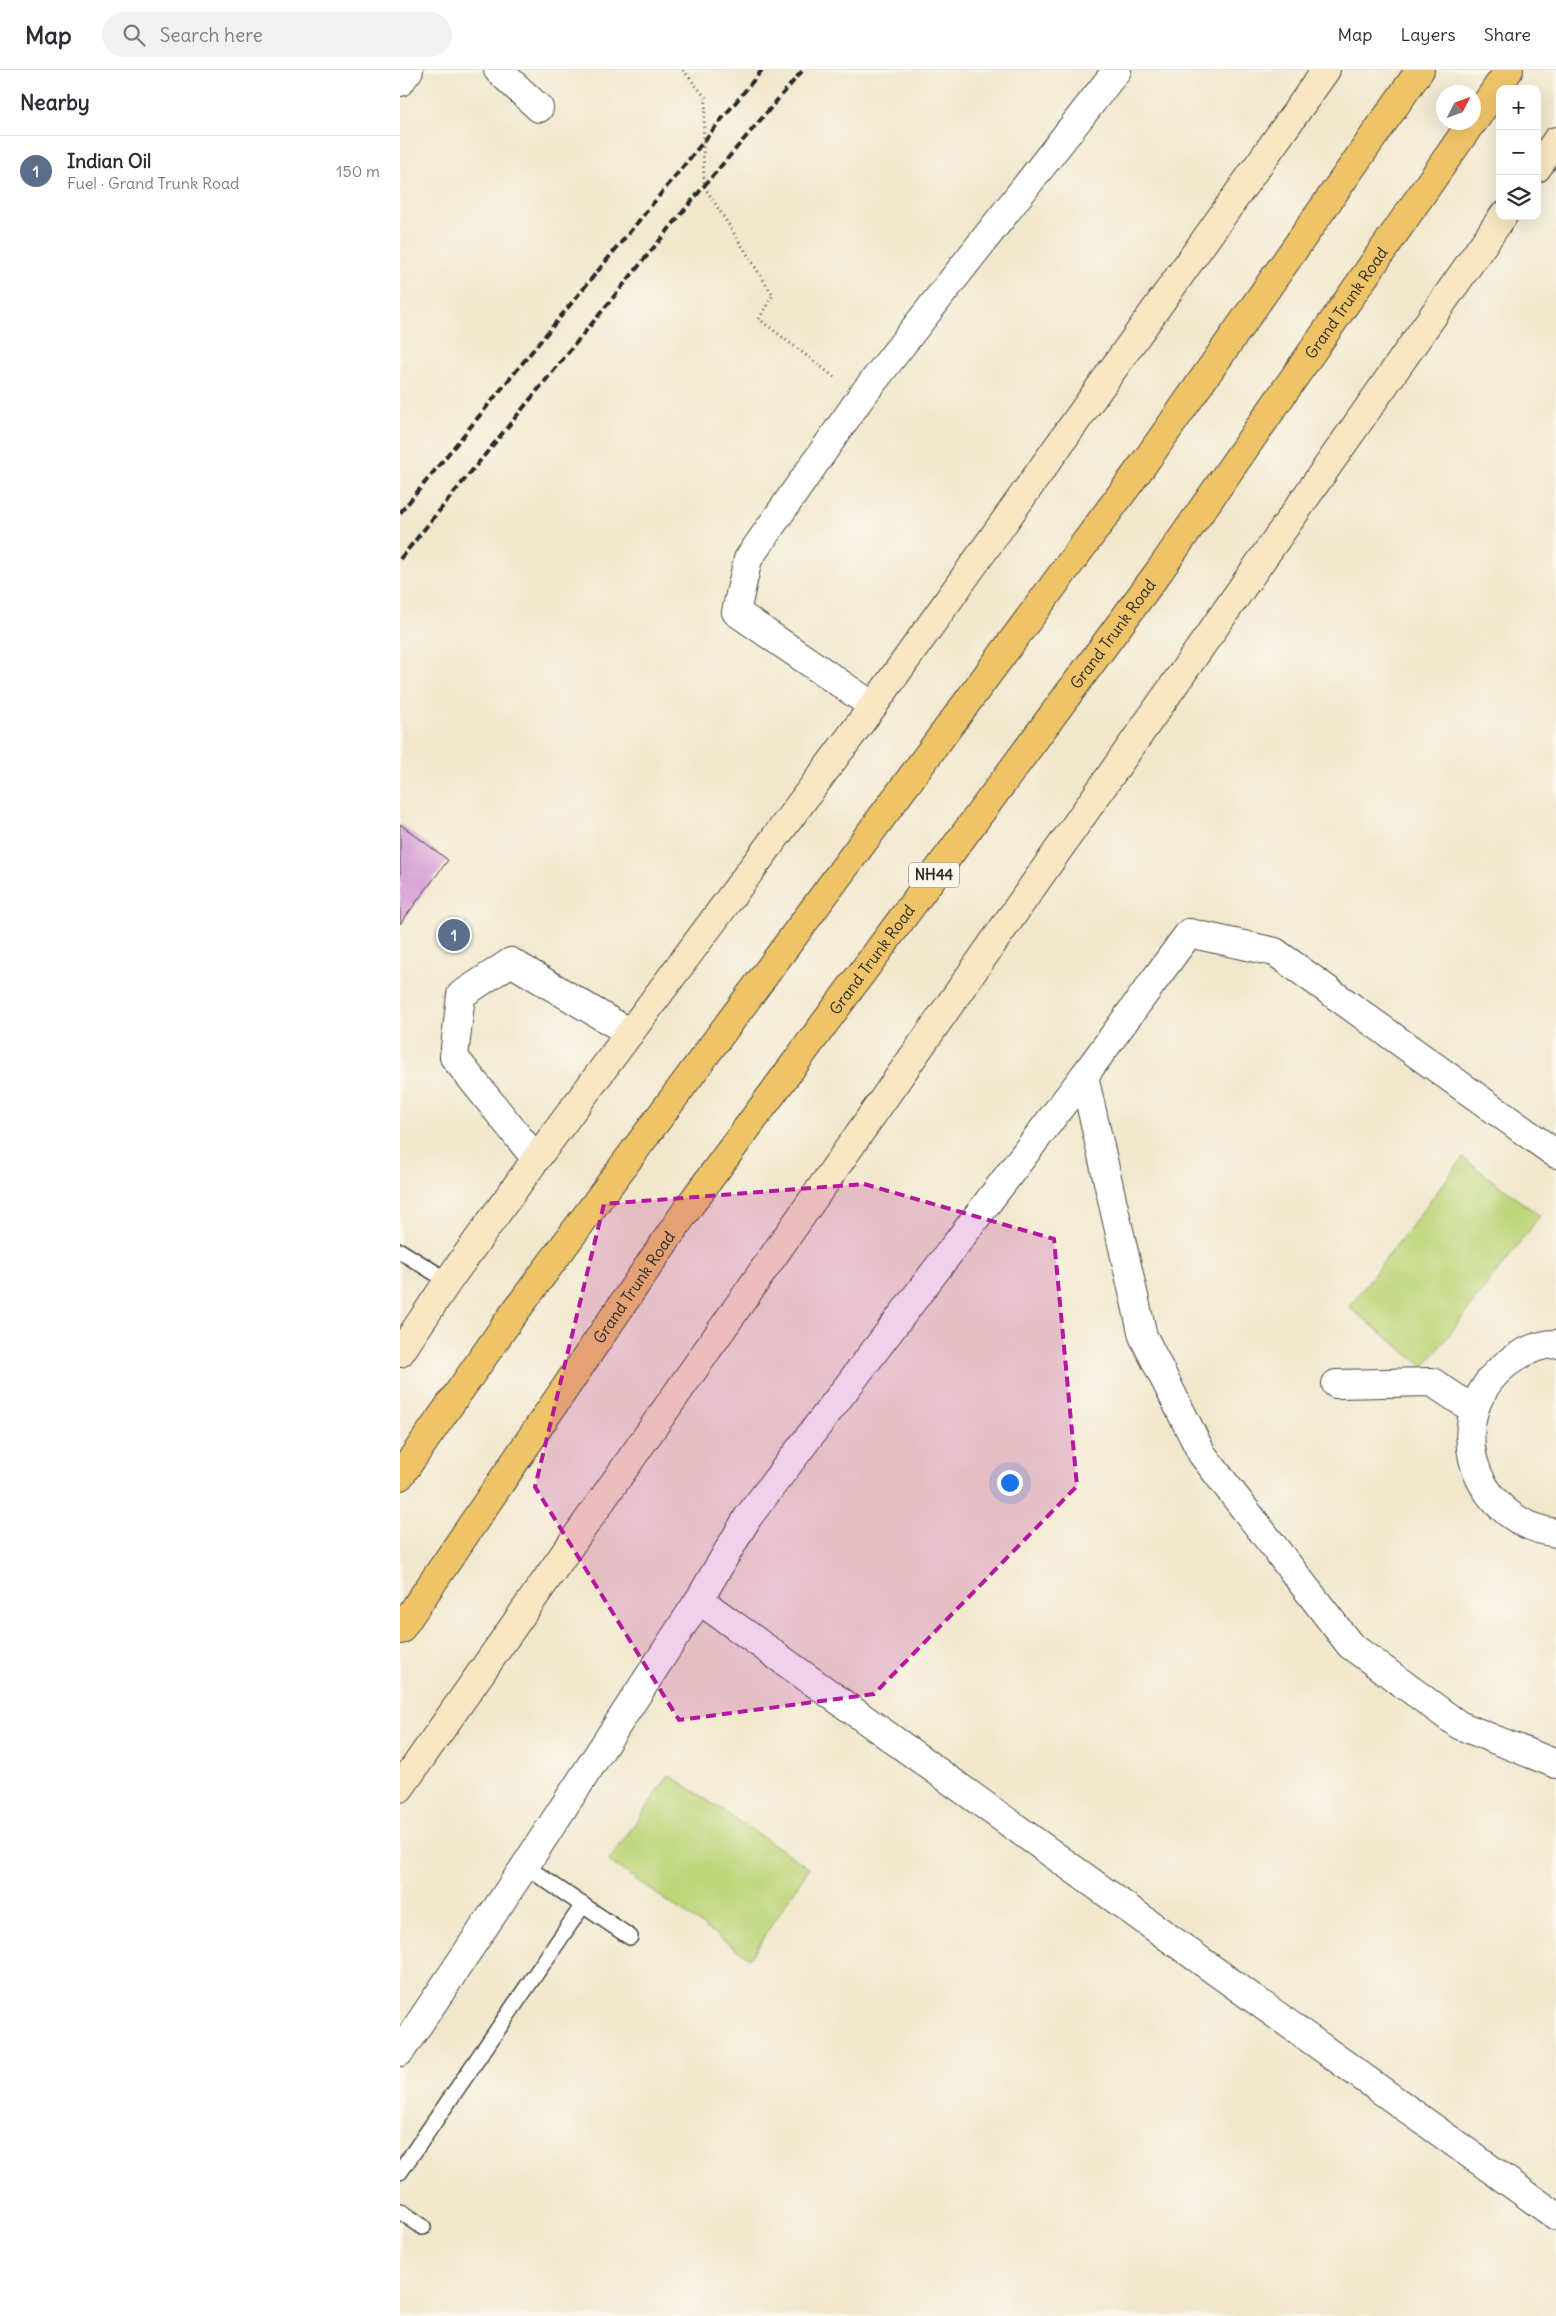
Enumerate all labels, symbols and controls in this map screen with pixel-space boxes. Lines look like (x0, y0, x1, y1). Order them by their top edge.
search box (102, 12, 452, 57)
text: Map (25, 20, 72, 50)
icon: search (120, 21, 148, 49)
text: Search here (160, 23, 263, 47)
text: Map (1337, 23, 1372, 46)
text: Layers (1400, 23, 1456, 46)
text: Share (1484, 23, 1531, 46)
north arrow (1436, 85, 1481, 130)
map controls (1496, 85, 1541, 220)
button: + (1496, 85, 1541, 130)
text: Nearby (20, 89, 90, 116)
button: − (1496, 130, 1541, 175)
text: Indian Oil (67, 149, 151, 173)
text: 1 (33, 161, 39, 181)
text: 150 m (336, 161, 380, 181)
text: Fuel · Grand Trunk Road (67, 173, 240, 193)
button: layers (1496, 175, 1541, 220)
street label: Grand Trunk Road (1300, 243, 1392, 363)
street label: Grand Trunk Road (1066, 575, 1160, 693)
road number: NH44 (909, 862, 959, 888)
street label: Grand Trunk Road (825, 901, 919, 1018)
pin: 1 (438, 916, 470, 954)
street label: Grand Trunk Road (589, 1227, 679, 1347)
your location (997, 1470, 1023, 1496)

